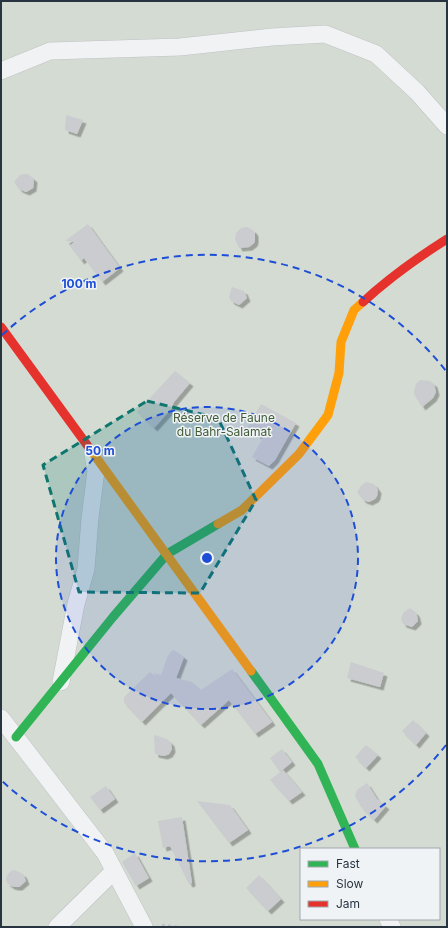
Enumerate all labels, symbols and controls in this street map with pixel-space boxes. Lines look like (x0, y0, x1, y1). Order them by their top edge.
text: 100 m (61, 276, 97, 291)
park label: Réserve de Faune du Bahr-Salamat (173, 410, 275, 439)
text: 50 m (85, 443, 115, 458)
centre of rings (200, 551, 214, 565)
legend (300, 848, 440, 920)
text: Fast (336, 856, 360, 871)
text: Slow (336, 876, 364, 891)
text: Jam (336, 896, 360, 911)

